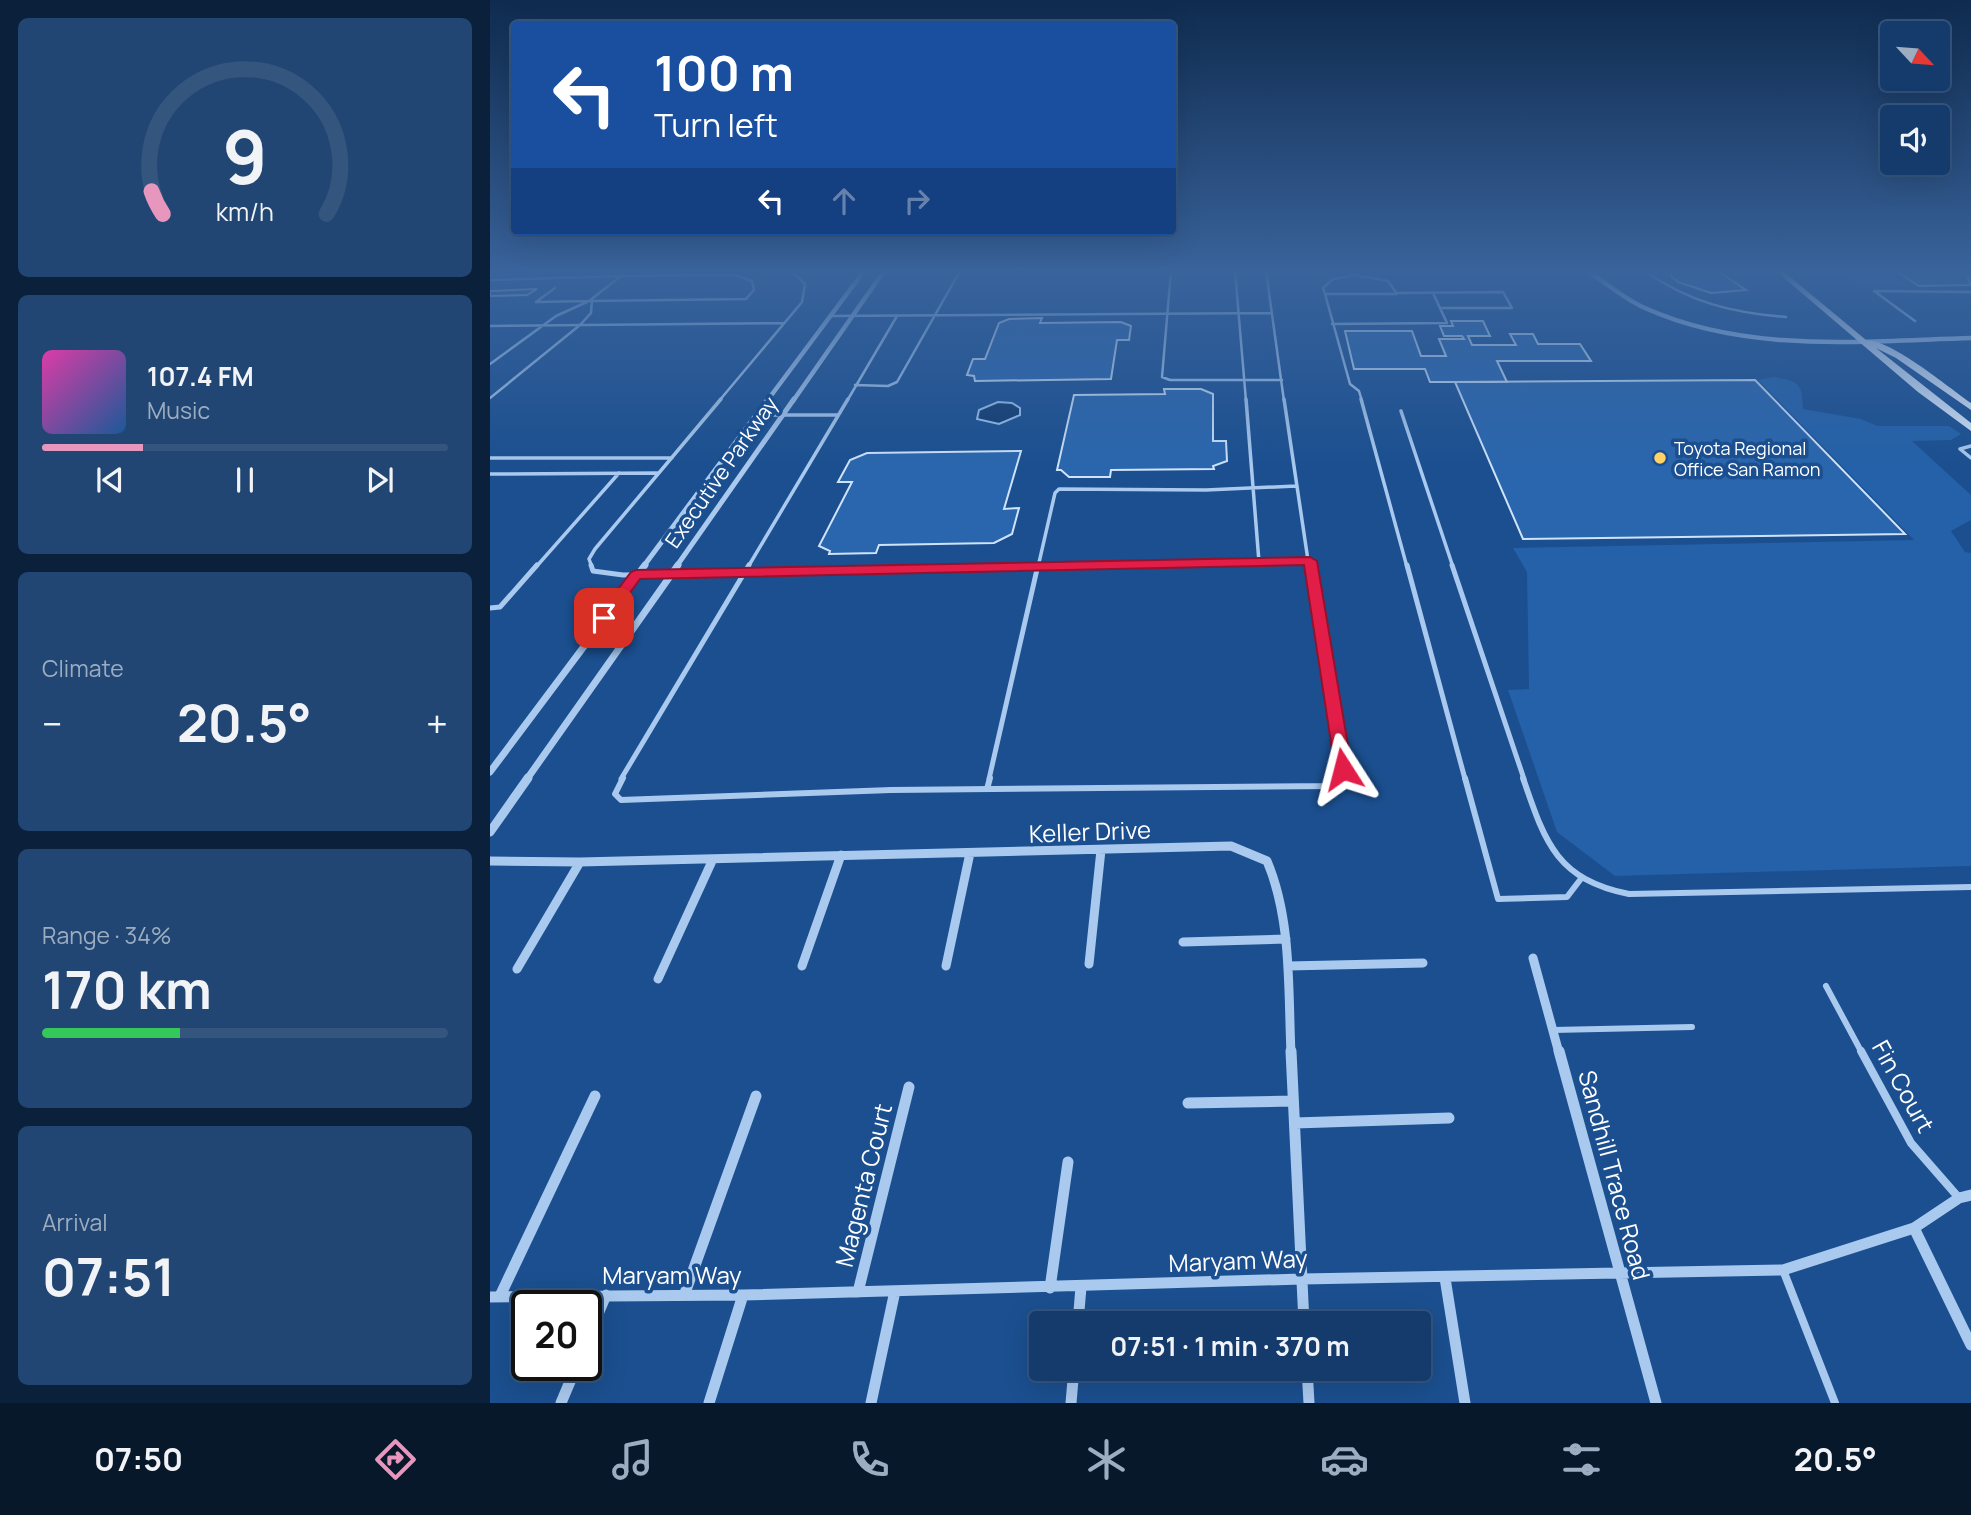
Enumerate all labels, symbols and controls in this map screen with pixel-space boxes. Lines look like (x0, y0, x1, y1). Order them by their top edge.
north arrow (1880, 21, 1950, 91)
map controls (1880, 21, 1950, 175)
text: 100 m (654, 39, 794, 106)
icon: left (539, 49, 630, 140)
text: Turn left (654, 103, 778, 147)
button: sound (1880, 105, 1950, 175)
text: 9 (222, 106, 268, 206)
icon: left (752, 182, 790, 220)
icon: ahead (825, 182, 863, 220)
icon: right (898, 182, 936, 220)
text: km/h (216, 193, 274, 228)
text: 107.4 FM (147, 358, 254, 394)
street label: Executive Parkway (658, 391, 784, 553)
text: Music (147, 394, 210, 426)
place label: Toyota Regional Office San Ramon (1674, 436, 1821, 481)
marker: Toyota Regional Office San Ramon (1652, 450, 1668, 466)
icon: previous (91, 461, 129, 499)
icon: pause (226, 461, 264, 499)
icon: next (361, 461, 399, 499)
pin (574, 588, 634, 648)
icon: arrive (585, 599, 623, 637)
text: Climate (42, 652, 124, 684)
text: 20.5° (177, 687, 312, 758)
text: − (42, 697, 63, 749)
text: + (426, 697, 448, 749)
position arrow (1306, 732, 1380, 806)
street label: Keller Drive (1028, 812, 1152, 850)
text: Range · 34% (42, 919, 171, 951)
text: 170 km (42, 954, 212, 1025)
street label: Fin Court (1865, 1034, 1943, 1138)
street label: Sandhill Trace Road (1571, 1067, 1659, 1283)
street label: Magenta Court (827, 1100, 899, 1270)
text: Arrival (42, 1206, 108, 1238)
text: 07:51 (42, 1241, 175, 1312)
street label: Maryam Way (1168, 1241, 1309, 1279)
street label: Maryam Way (602, 1258, 742, 1291)
speed limit sign: 20 (511, 1290, 602, 1381)
text: 07:51 · 1 min · 370 m (1110, 1328, 1350, 1364)
icon: directions (371, 1435, 420, 1484)
icon: music (608, 1435, 657, 1484)
icon: phone (845, 1435, 894, 1484)
icon: climate (1082, 1435, 1131, 1484)
icon: car (1320, 1435, 1369, 1484)
icon: filters (1557, 1435, 1606, 1484)
text: 07:50 (94, 1437, 183, 1481)
text: 20.5° (1794, 1437, 1877, 1481)

